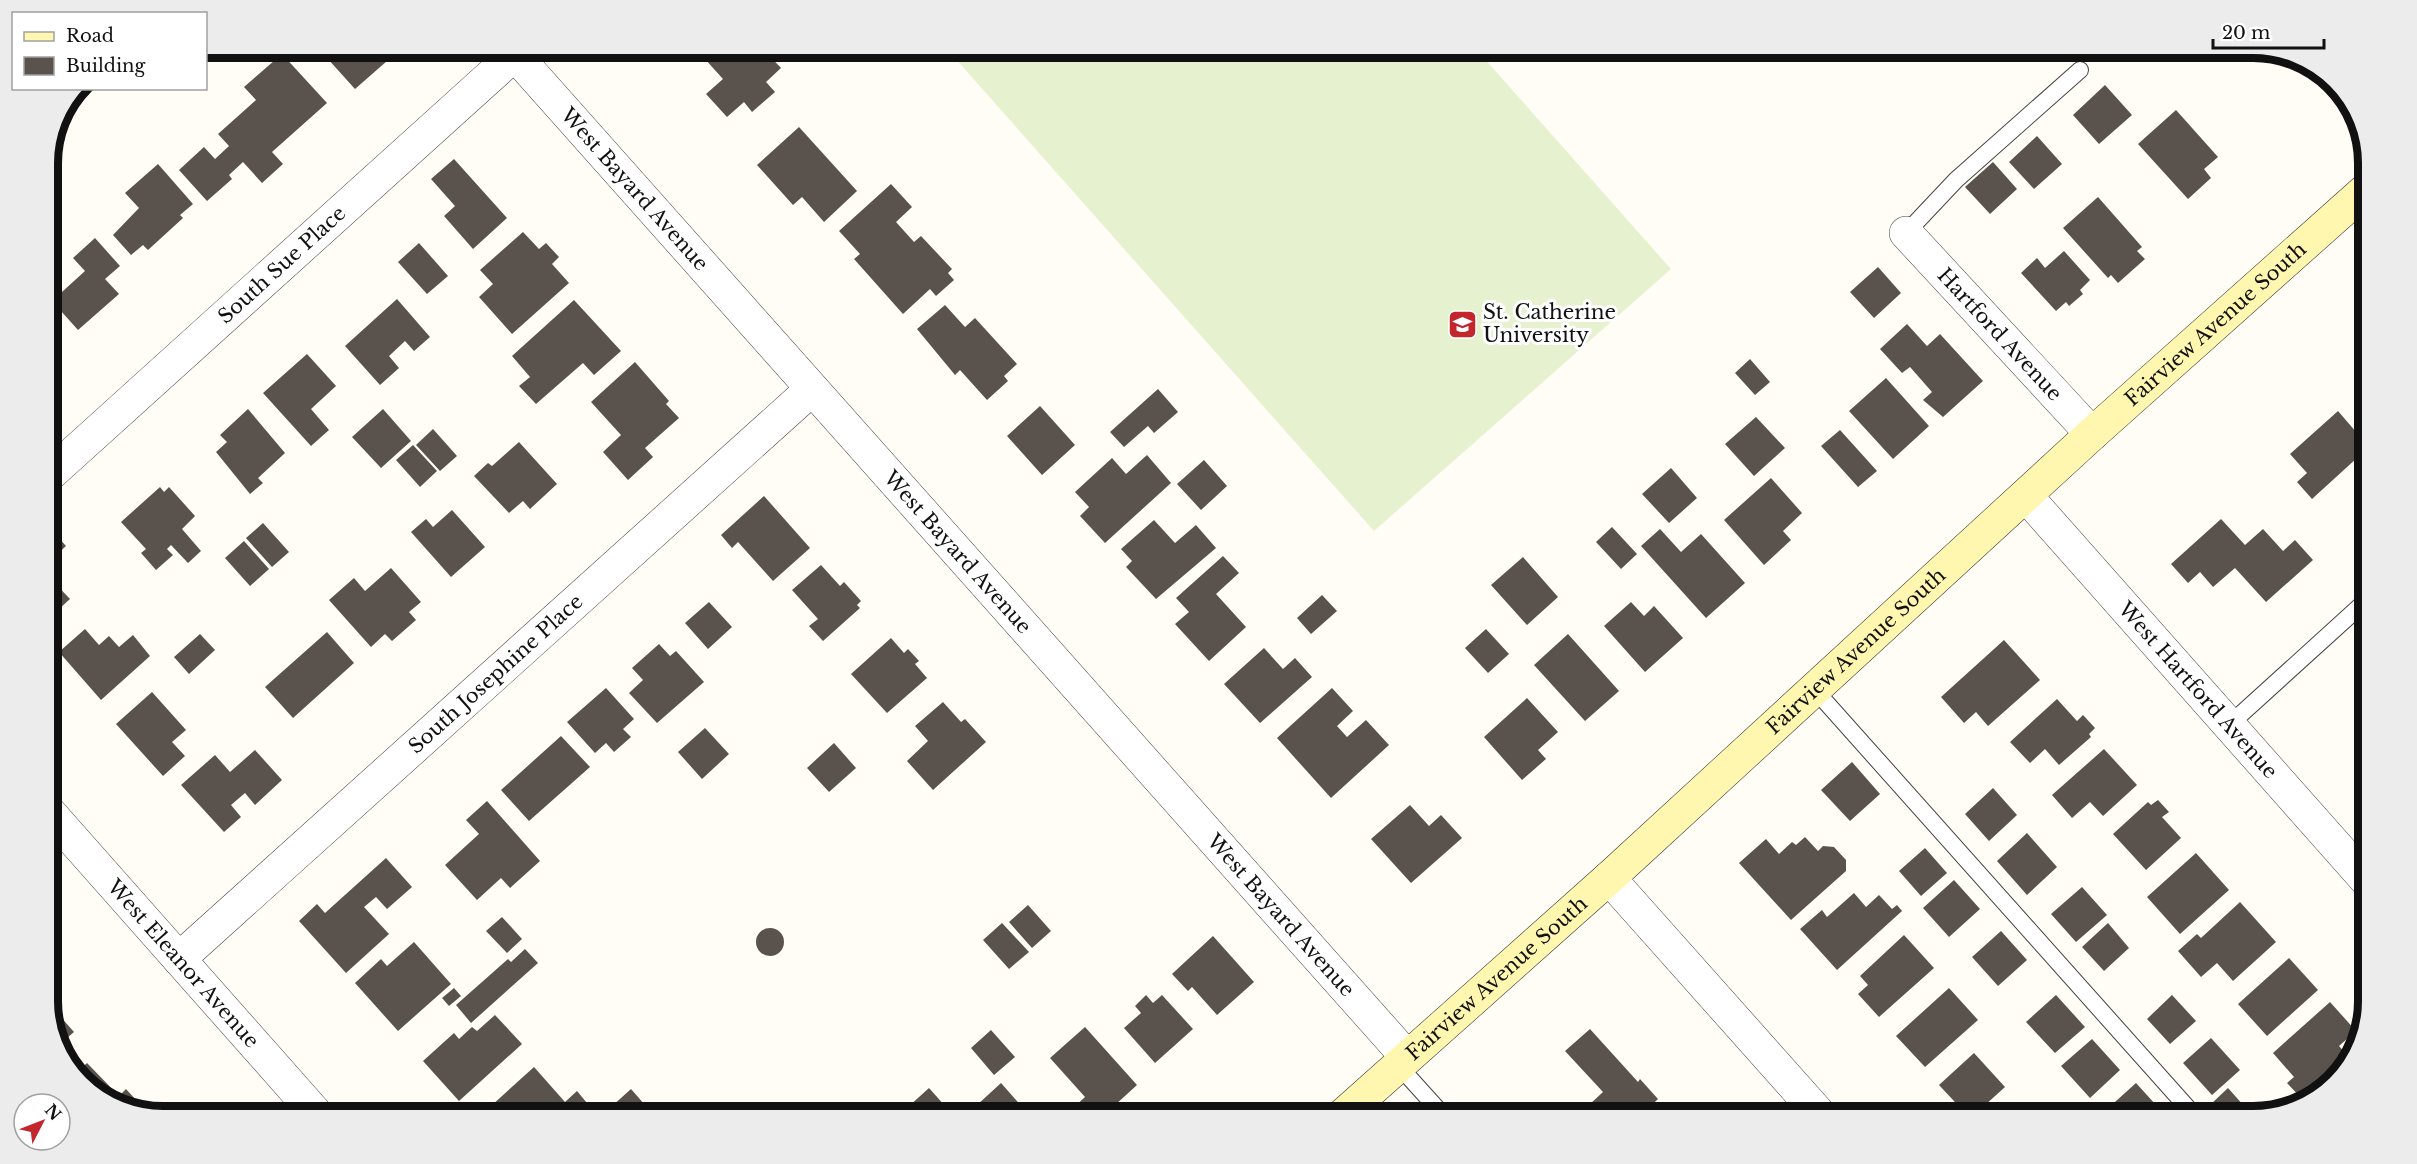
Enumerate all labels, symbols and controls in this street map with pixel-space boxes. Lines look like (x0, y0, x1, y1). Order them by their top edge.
legend (12, 12, 207, 90)
scale bar (2213, 12, 2324, 50)
text: 20 m (2222, 22, 2270, 44)
text: Road (66, 25, 114, 47)
text: Building (66, 55, 145, 77)
street label: West Bayard Avenue (555, 102, 713, 275)
street label: South Sue Place (213, 201, 350, 329)
street label: Fairview Avenue South (2120, 237, 2311, 411)
street label: Hartford Avenue (1933, 263, 2067, 405)
place label: St. Catherine University (1483, 300, 1616, 347)
school or university icon: St. Catherine University (1446, 308, 1478, 340)
street label: West Bayard Avenue (878, 465, 1036, 638)
street label: Fairview Avenue South (1761, 563, 1950, 739)
street label: South Josephine Place (403, 589, 588, 759)
street label: West Hartford Avenue (2113, 596, 2283, 783)
street label: West Bayard Avenue (1202, 828, 1359, 1002)
street label: West Eleanor Avenue (102, 874, 264, 1053)
street label: Fairview Avenue South (1401, 891, 1592, 1065)
north arrow (12, 1092, 72, 1152)
text: N (41, 1100, 66, 1124)

